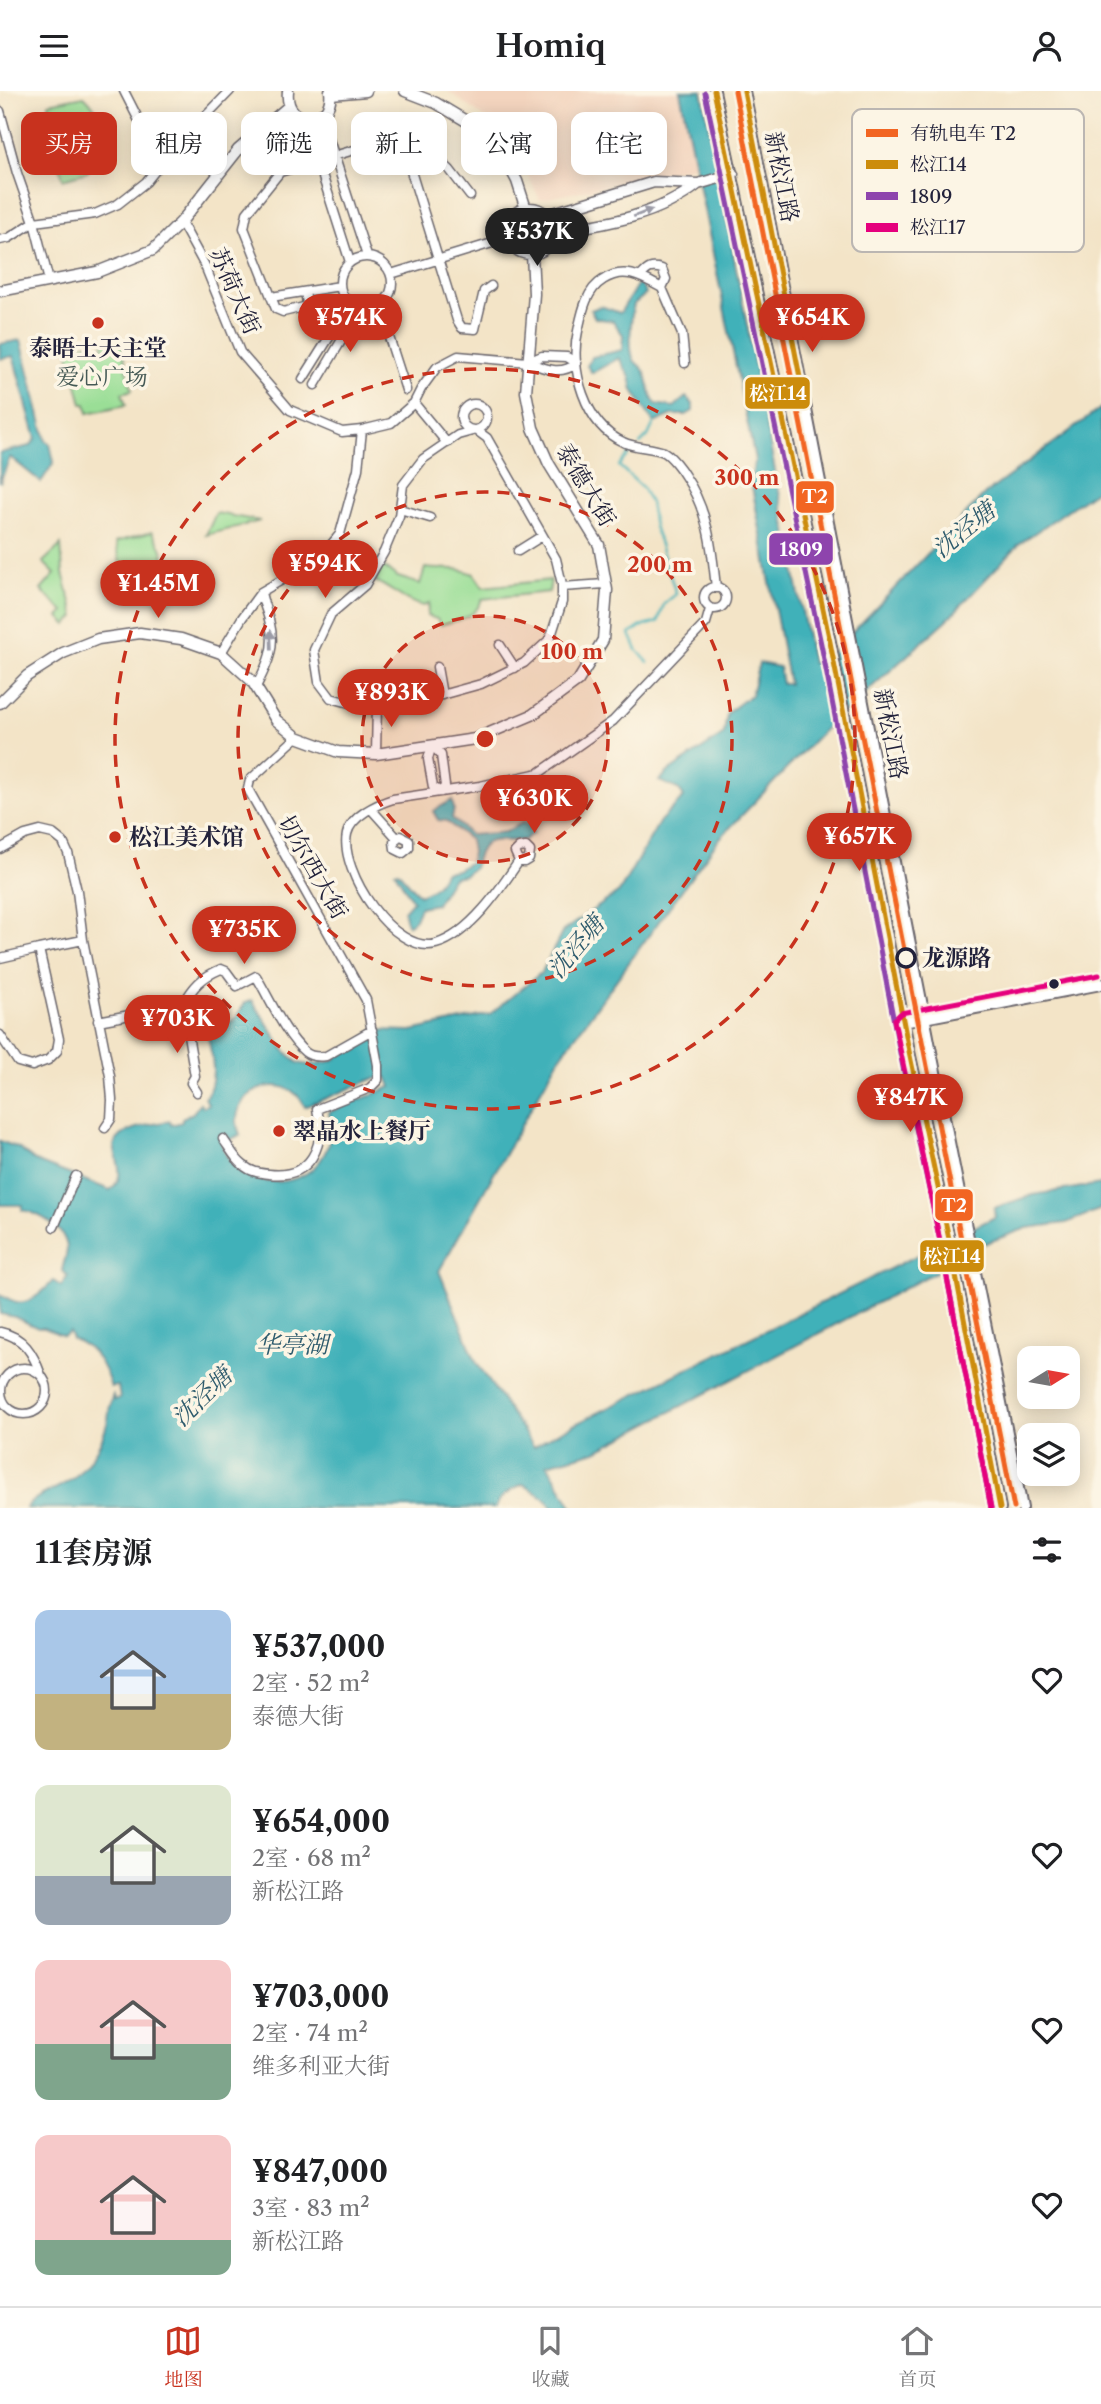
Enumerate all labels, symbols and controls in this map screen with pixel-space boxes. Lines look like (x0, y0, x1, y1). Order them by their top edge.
text: Homiq (495, 26, 606, 65)
icon: menu (35, 27, 73, 65)
icon: person (1028, 27, 1066, 65)
legend (852, 109, 1084, 252)
chip: 买房 (21, 112, 117, 175)
chip: 租房 (131, 112, 227, 175)
chip: 筛选 (241, 112, 337, 175)
chip: 新上 (351, 112, 447, 175)
chip: 公寓 (461, 112, 557, 175)
chip: 住宅 (571, 112, 667, 175)
text: 有轨电车 T2 (910, 122, 1016, 145)
street label: 新松江路 (759, 129, 805, 225)
text: 松江14 (910, 153, 967, 176)
text: 1809 (910, 185, 952, 208)
one-way arrow (633, 207, 654, 218)
pin: ¥537K (488, 209, 586, 268)
text: 松江17 (910, 216, 966, 239)
text: ¥537K (501, 217, 573, 245)
street label: 苏荷大街 (204, 243, 266, 339)
pin: ¥574K (301, 295, 399, 354)
pin: ¥654K (763, 295, 861, 354)
text: ¥574K (314, 303, 386, 331)
text: ¥654K (775, 303, 849, 331)
marker: 泰晤士天主堂 (90, 315, 106, 331)
place label: 泰晤士天主堂 (29, 334, 167, 362)
park label: 爱心广场 (56, 363, 148, 391)
line badge: 松江14 (744, 376, 811, 410)
text: 松江14 (749, 382, 807, 405)
street label: 泰德大街 (550, 438, 622, 532)
text: 300 m (715, 465, 779, 490)
line badge: T2 (795, 480, 835, 514)
text: T2 (802, 485, 828, 508)
water label: 沈泾塘 (927, 493, 1004, 564)
line badge: 1809 (768, 532, 834, 566)
text: 1809 (779, 538, 823, 561)
pin: ¥594K (276, 540, 374, 600)
text: ¥594K (288, 549, 362, 577)
text: 200 m (627, 552, 693, 577)
pin: ¥1.45M (101, 561, 215, 620)
text: ¥1.45M (116, 569, 200, 597)
one-way arrow (266, 629, 277, 651)
text: 100 m (541, 639, 603, 664)
pin: ¥893K (342, 669, 440, 729)
text: ¥893K (353, 678, 429, 706)
street label: 新松江路 (868, 686, 914, 782)
centre of rings (473, 727, 497, 751)
pin: ¥630K (485, 775, 583, 835)
text: ¥630K (496, 784, 572, 812)
street label: 切尔西大街 (272, 810, 354, 924)
pin: ¥657K (810, 813, 908, 873)
text: ¥657K (823, 822, 895, 850)
place label: 松江美术馆 (129, 823, 244, 851)
marker: 松江美术馆 (107, 829, 123, 845)
pin: ¥735K (195, 907, 293, 966)
water label: 沈泾塘 (541, 907, 612, 984)
text: ¥735K (208, 915, 280, 943)
place label: 龙源路 (922, 944, 991, 972)
marker: 龙源路 (896, 948, 916, 968)
unlabelled marker (1047, 977, 1061, 991)
pin: ¥703K (128, 995, 226, 1055)
text: ¥703K (140, 1004, 214, 1032)
pin: ¥847K (861, 1075, 959, 1134)
text: ¥847K (873, 1083, 947, 1111)
place label: 翠晶水上餐厅 (293, 1117, 431, 1145)
marker: 翠晶水上餐厅 (271, 1123, 287, 1139)
line badge: T2 (934, 1188, 974, 1222)
text: T2 (941, 1194, 967, 1217)
line badge: 松江14 (919, 1239, 985, 1273)
text: 松江14 (923, 1245, 981, 1268)
water label: 华亭湖 (256, 1330, 332, 1359)
north arrow (1017, 1346, 1080, 1409)
map controls (1017, 1346, 1080, 1486)
water label: 沈泾塘 (166, 1358, 240, 1432)
button: layers (1017, 1423, 1080, 1486)
icon: filters (1028, 1531, 1066, 1569)
text: 11套房源 (35, 1534, 152, 1571)
text: ¥537,000 (252, 1628, 385, 1665)
icon: home (91, 1638, 175, 1722)
icon: heart (1028, 1661, 1066, 1699)
text: 2室 · 52 m² (252, 1669, 370, 1697)
text: 泰德大街 (252, 1702, 344, 1730)
text: ¥654,000 (252, 1803, 390, 1840)
icon: home (91, 1813, 175, 1897)
icon: heart (1028, 1836, 1066, 1874)
text: 2室 · 68 m² (252, 1844, 371, 1872)
text: 新松江路 (252, 1877, 344, 1905)
text: ¥703,000 (252, 1978, 389, 2015)
icon: home (91, 1988, 175, 2072)
icon: heart (1028, 2011, 1066, 2049)
text: 2室 · 74 m² (252, 2019, 368, 2047)
text: 维多利亚大街 (252, 2052, 390, 2080)
text: ¥847,000 (252, 2153, 388, 2190)
icon: home (91, 2163, 175, 2247)
icon: heart (1028, 2186, 1066, 2224)
text: 3室 · 83 m² (252, 2194, 370, 2222)
text: 新松江路 (252, 2227, 344, 2255)
tab: 地图 (164, 2322, 203, 2391)
tab: 收藏 (531, 2322, 570, 2391)
tab: 首页 (898, 2322, 937, 2391)

